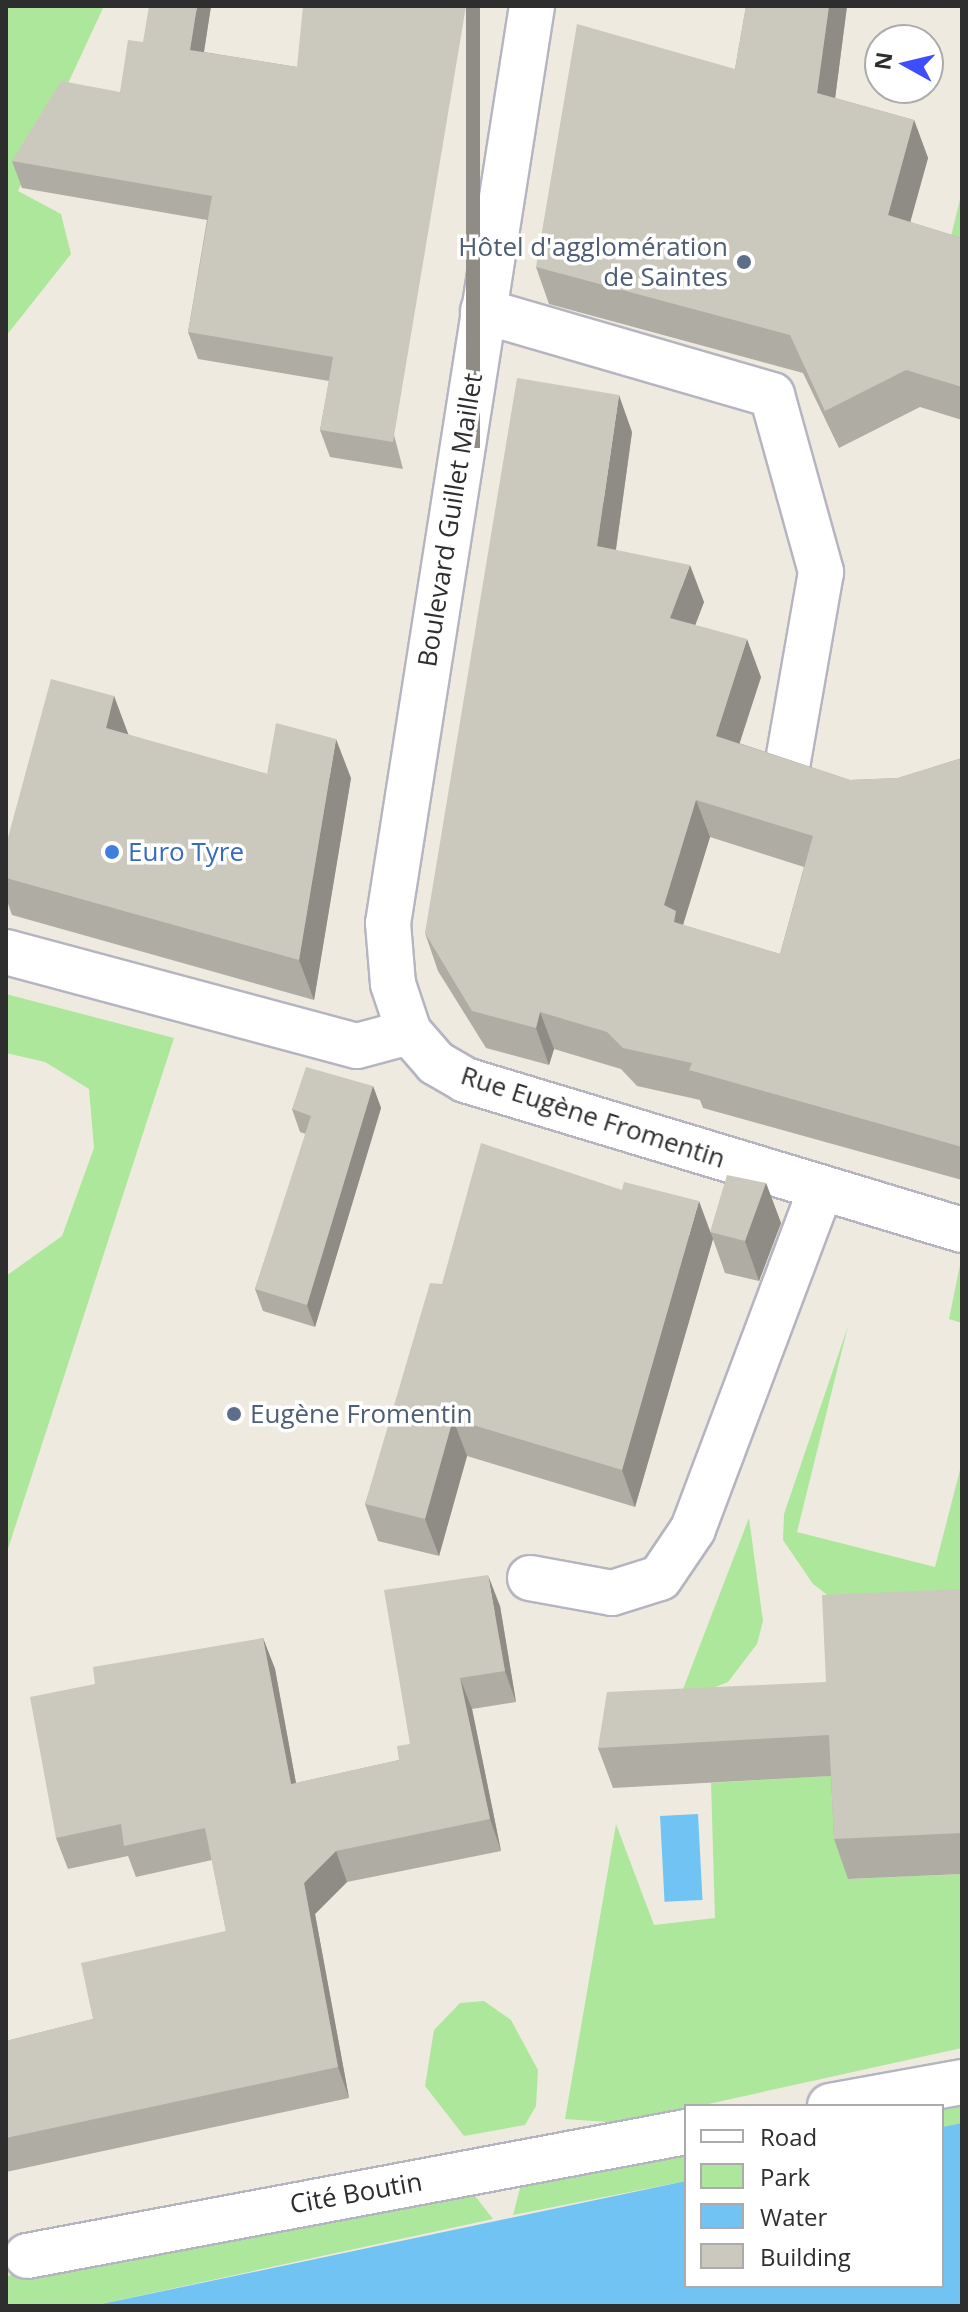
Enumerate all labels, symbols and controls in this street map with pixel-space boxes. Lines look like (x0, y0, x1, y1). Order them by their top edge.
north arrow (864, 24, 944, 104)
text: N (866, 50, 898, 72)
place label: Hôtel d'agglomération de Saintes (458, 231, 728, 292)
marker: Hôtel d'agglomération de Saintes (735, 253, 753, 271)
street label: Boulevard Guillet Maillet (411, 371, 489, 669)
place label: Euro Tyre (128, 836, 244, 868)
marker: Euro Tyre (103, 843, 121, 861)
street label: Rue Eugène Fromentin (457, 1060, 729, 1174)
place label: Eugène Fromentin (250, 1398, 472, 1430)
marker: Eugène Fromentin (225, 1405, 243, 1423)
legend (684, 2104, 944, 2288)
text: Road (760, 2120, 817, 2153)
text: Park (760, 2160, 810, 2193)
street label: Cité Boutin (287, 2166, 425, 2220)
text: Water (760, 2200, 827, 2233)
text: Building (760, 2240, 851, 2273)

